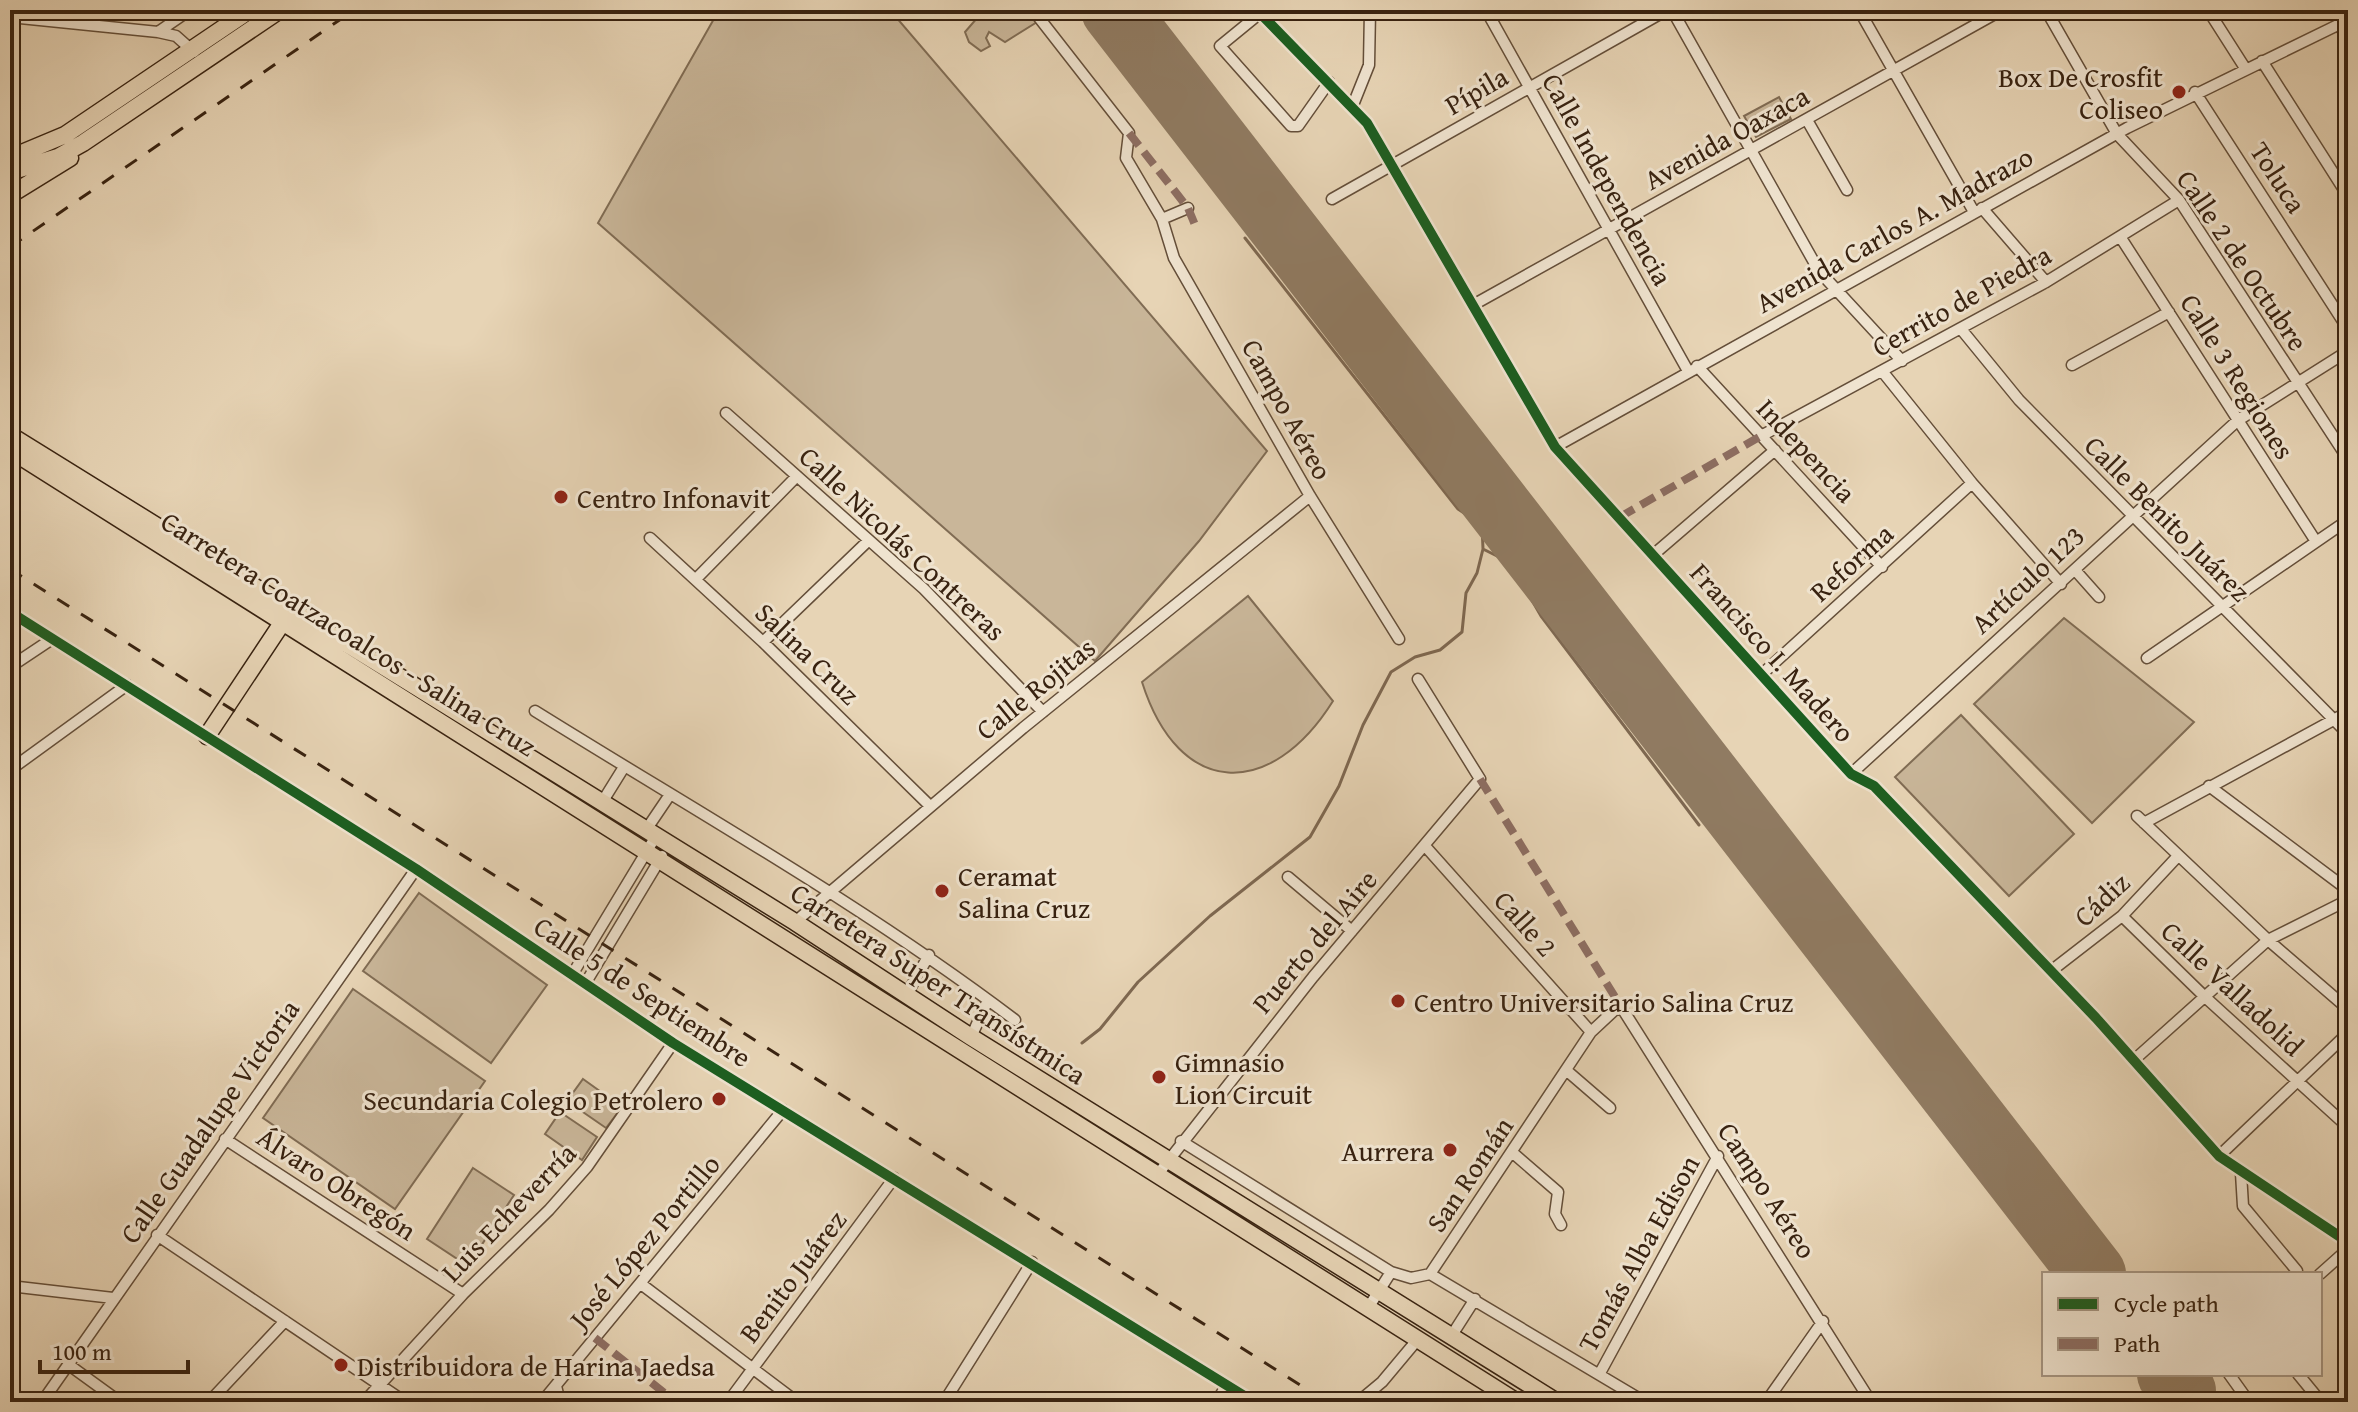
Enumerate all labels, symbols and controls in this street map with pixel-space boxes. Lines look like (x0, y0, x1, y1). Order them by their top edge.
street label: Pípila (1437, 55, 1516, 124)
place label: Box De Crosfit Coliseo (1998, 56, 2163, 129)
street label: Calle Independencia (1533, 65, 1684, 293)
street label: Avenida Oaxaca (1636, 74, 1817, 199)
marker: Box De Crosfit Coliseo (2170, 83, 2188, 101)
street label: Toluca (2241, 133, 2318, 221)
street label: Avenida Carlos A. Madrazo (1748, 136, 2040, 322)
street label: Calle 2 de Octubre (2167, 161, 2319, 359)
street label: Cerrito de Piedra (1864, 233, 2059, 366)
street label: Calle 3 Regiones (2171, 285, 2305, 467)
street label: Campo Aéreo (1232, 331, 1344, 487)
street label: Indepencia (1748, 389, 1867, 512)
street label: Calle Benito Juárez (2076, 426, 2260, 610)
street label: Calle Nicolás Contreras (790, 436, 1016, 650)
place label: Centro Infonavit (577, 477, 770, 518)
marker: Centro Infonavit (552, 488, 570, 506)
street label: Carretera Coatzacoalcos - Salina Cruz (153, 500, 545, 766)
street label: Reforma (1800, 513, 1903, 611)
street label: Artículo 123 (1961, 515, 2093, 643)
street label: Francisco I. Madero (1681, 553, 1865, 751)
street label: Salina Cruz (746, 592, 870, 714)
street label: Calle Rojitas (966, 627, 1104, 749)
place label: Ceramat Salina Cruz (958, 855, 1090, 928)
street label: Puerto del Aire (1242, 860, 1386, 1022)
street label: Cádiz (2064, 862, 2138, 936)
street label: Carretera Super Transístmica (783, 872, 1095, 1095)
street label: Calle 2 (1485, 881, 1567, 965)
marker: Ceramat Salina Cruz (933, 882, 951, 900)
street label: Calle 5 de Septiembre (526, 905, 760, 1077)
street label: Calle Valladolid (2152, 911, 2314, 1065)
place label: Centro Universitario Salina Cruz (1414, 981, 1793, 1022)
street label: Calle Guadalupe Victoria (109, 990, 309, 1251)
marker: Centro Universitario Salina Cruz (1389, 992, 1407, 1010)
place label: Gimnasio Lion Circuit (1175, 1041, 1312, 1114)
marker: Gimnasio Lion Circuit (1150, 1068, 1168, 1086)
place label: Secundaria Colegio Petrolero (363, 1079, 703, 1120)
marker: Secundaria Colegio Petrolero (710, 1090, 728, 1108)
street label: San Román (1415, 1108, 1523, 1240)
street label: Campo Aéreo (1708, 1114, 1828, 1266)
street label: Álvaro Obregón (249, 1116, 425, 1250)
place label: Aurrera (1342, 1130, 1435, 1171)
street label: Luis Echeverría (431, 1133, 586, 1291)
marker: Aurrera (1441, 1141, 1459, 1159)
street label: José López Portillo (557, 1145, 729, 1340)
street label: Tomás Alba Edison (1567, 1147, 1709, 1359)
street label: Benito Juárez (728, 1201, 856, 1351)
legend (2042, 1272, 2322, 1376)
text: Cycle path (2114, 1286, 2219, 1321)
scale bar (40, 1324, 188, 1374)
text: Path (2114, 1326, 2161, 1361)
text: 100 m (52, 1334, 112, 1369)
place label: Distribuidora de Harina Jaedsa (357, 1345, 716, 1386)
marker: Distribuidora de Harina Jaedsa (332, 1356, 350, 1374)

